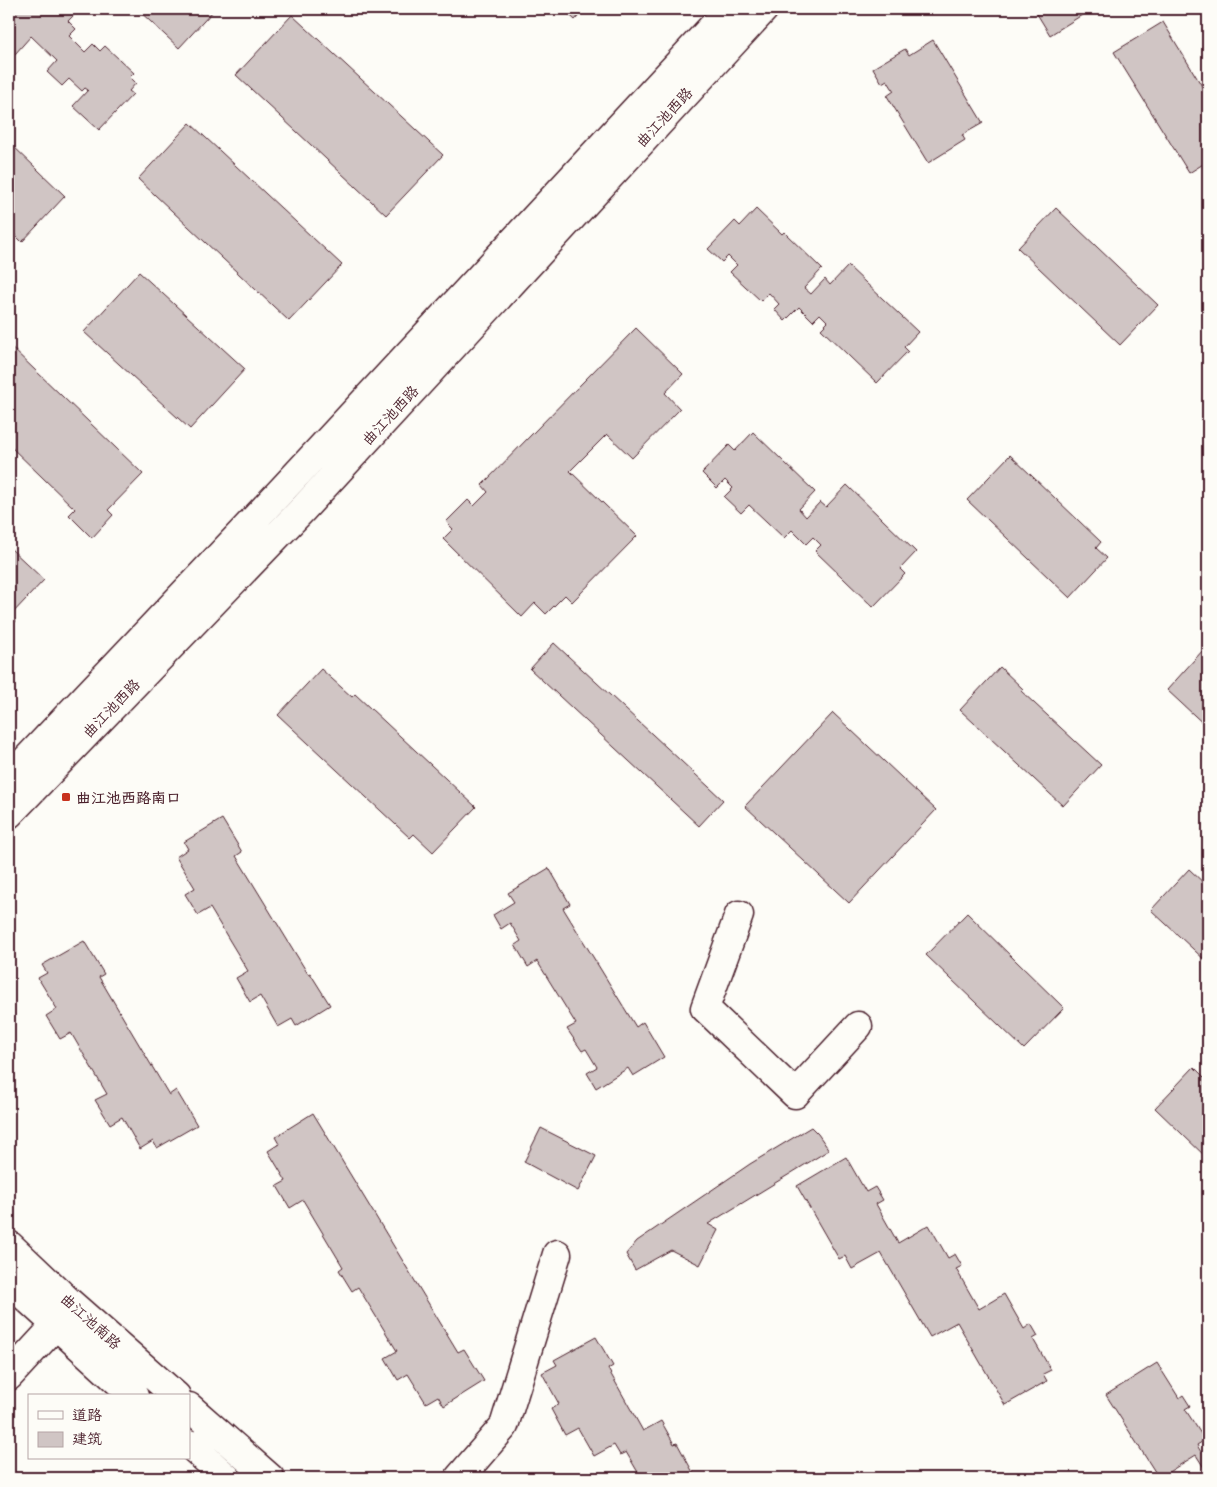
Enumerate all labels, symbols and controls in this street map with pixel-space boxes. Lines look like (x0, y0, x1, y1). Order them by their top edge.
street label: 曲江池西路 (631, 82, 697, 152)
street label: 曲江池西路 (357, 380, 423, 450)
street label: 曲江池西路 (77, 674, 145, 742)
place label: 曲江池西路南口 (76, 787, 181, 808)
marker: 曲江池西路南口 (60, 791, 72, 803)
street label: 曲江池南路 (56, 1288, 126, 1354)
legend (28, 1394, 190, 1460)
text: 道路 (72, 1404, 102, 1425)
text: 建筑 (72, 1428, 102, 1449)

